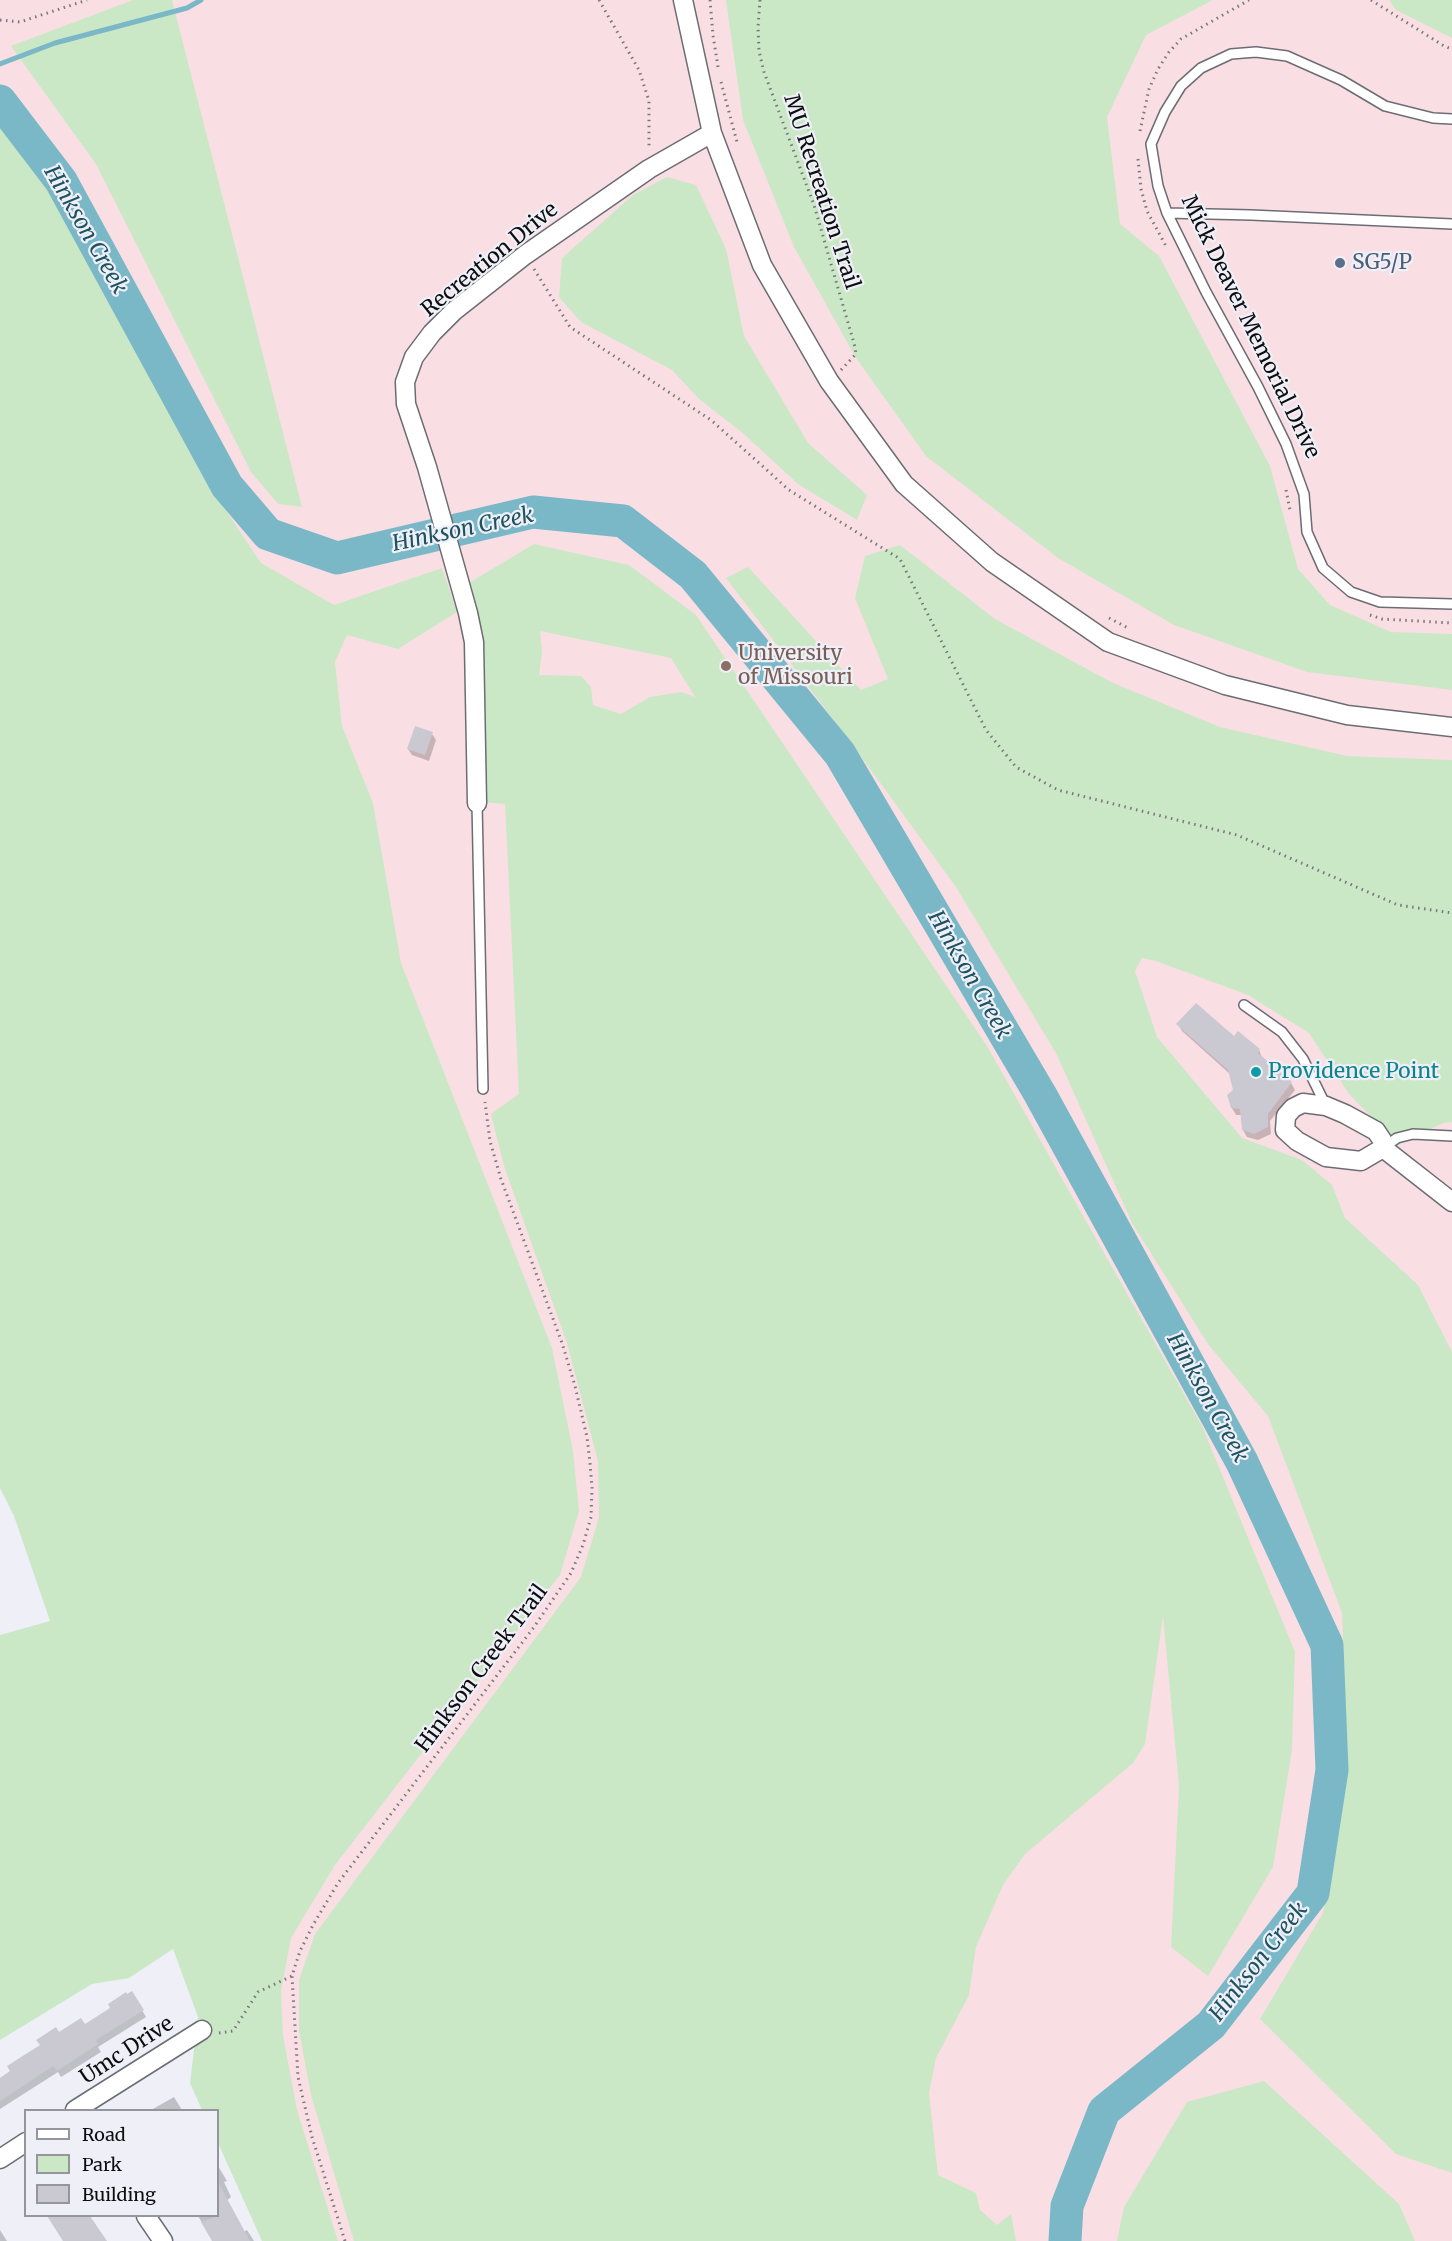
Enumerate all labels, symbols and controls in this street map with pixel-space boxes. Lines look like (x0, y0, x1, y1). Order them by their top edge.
street label: MU Recreation Trail (778, 92, 864, 292)
water label: Hinkson Creek (38, 161, 132, 299)
street label: Mick Deaver Memorial Drive (1175, 191, 1325, 463)
street label: Recreation Drive (417, 197, 563, 323)
place label: SG5/P (1352, 250, 1412, 276)
marker: SG5/P (1333, 256, 1347, 270)
water label: Hinkson Creek (390, 502, 536, 558)
place label: University of Missouri (738, 641, 853, 691)
marker: University of Missouri (719, 659, 733, 673)
water label: Hinkson Creek (922, 906, 1016, 1044)
place label: Providence Point (1268, 1059, 1439, 1085)
marker: Providence Point (1249, 1065, 1263, 1079)
water label: Hinkson Creek (1161, 1329, 1253, 1467)
street label: Hinkson Creek Trail (411, 1580, 553, 1758)
water label: Hinkson Creek (1204, 1897, 1314, 2027)
street label: Umc Drive (76, 2012, 178, 2090)
legend (24, 2109, 219, 2217)
text: Road (82, 2123, 126, 2146)
text: Park (82, 2153, 122, 2176)
text: Building (82, 2183, 156, 2206)

